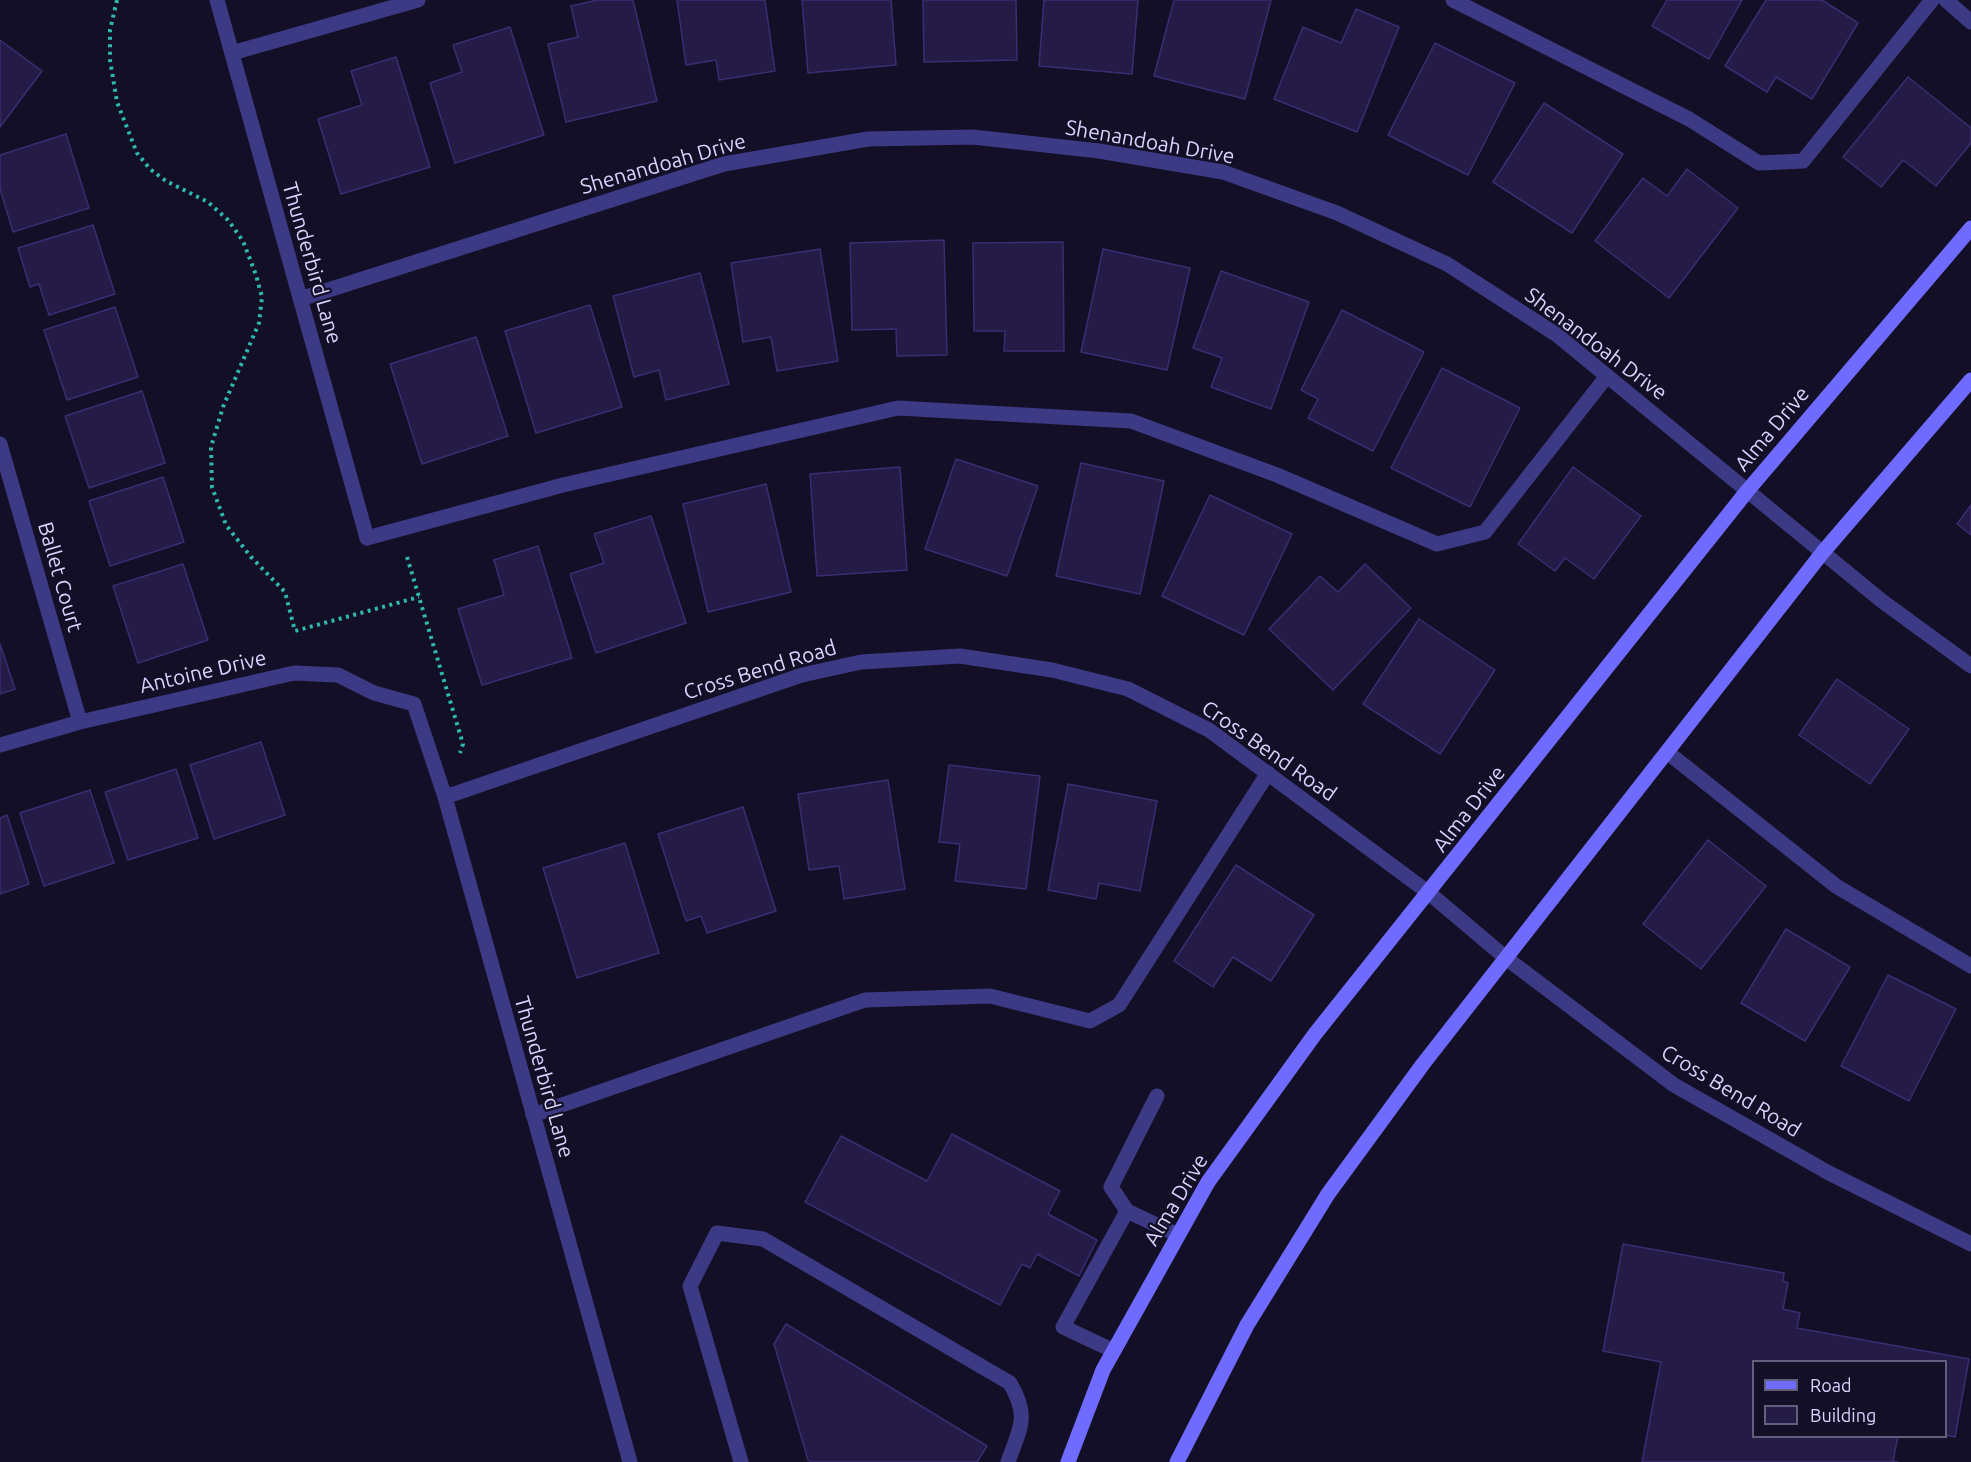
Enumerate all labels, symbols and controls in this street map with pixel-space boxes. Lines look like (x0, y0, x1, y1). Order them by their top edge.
street label: Shenandoah Drive (1064, 115, 1236, 169)
street label: Shenandoah Drive (577, 128, 749, 200)
street label: Thunderbird Lane (277, 179, 347, 347)
street label: Shenandoah Drive (1520, 282, 1672, 406)
street label: Alma Drive (1729, 382, 1815, 476)
street label: Ballet Court (32, 519, 88, 635)
street label: Cross Bend Road (681, 635, 839, 705)
street label: Antoine Drive (137, 645, 269, 699)
street label: Cross Bend Road (1197, 695, 1341, 807)
street label: Alma Drive (1428, 761, 1510, 857)
street label: Thunderbird Lane (509, 993, 579, 1161)
street label: Cross Bend Road (1657, 1039, 1805, 1143)
street label: Alma Drive (1139, 1150, 1213, 1250)
legend (1752, 1360, 1947, 1438)
text: Road (1810, 1375, 1852, 1395)
text: Building (1810, 1405, 1876, 1425)

